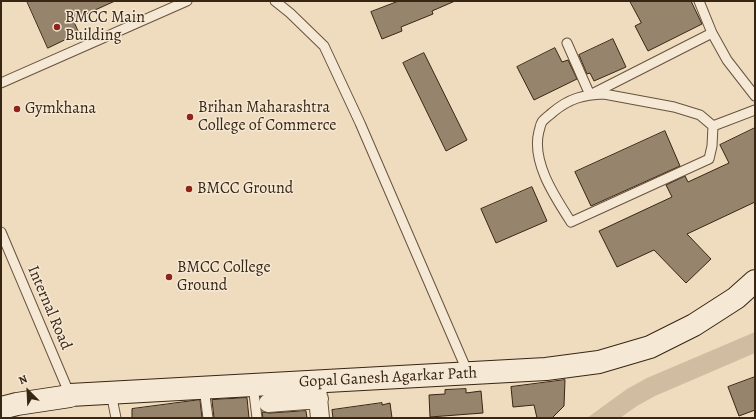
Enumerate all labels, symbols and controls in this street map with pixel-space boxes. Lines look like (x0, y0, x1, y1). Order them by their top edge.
place label: BMCC Main Building (65, 8, 145, 46)
marker: BMCC Main Building (52, 22, 62, 32)
place label: Brihan Maharashtra College of Commerce (198, 98, 336, 136)
place label: Gymkhana (25, 99, 96, 119)
marker: Gymkhana (12, 104, 22, 114)
marker: Brihan Maharashtra College of Commerce (185, 112, 195, 122)
place label: BMCC Ground (197, 179, 293, 199)
marker: BMCC Ground (184, 184, 194, 194)
place label: BMCC College Ground (177, 258, 271, 296)
street label: Internal Road (23, 263, 75, 353)
marker: BMCC College Ground (164, 272, 174, 282)
street label: Gopal Ganesh Agarkar Path (298, 364, 478, 392)
north arrow (8, 371, 48, 411)
text: N (16, 371, 30, 388)

